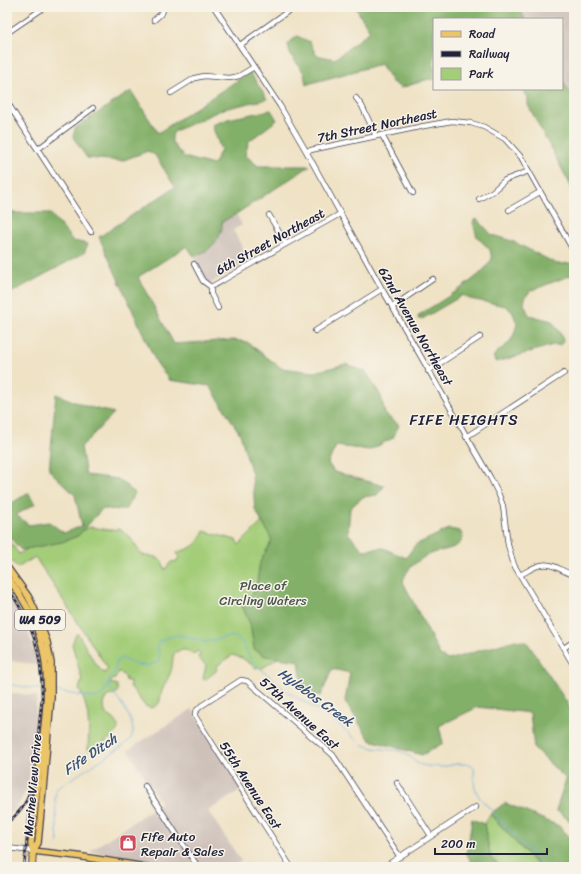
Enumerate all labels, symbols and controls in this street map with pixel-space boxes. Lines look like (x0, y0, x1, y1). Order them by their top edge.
legend (433, 18, 563, 90)
text: Road (469, 23, 496, 45)
text: Railway (469, 43, 510, 65)
text: Park (469, 63, 494, 85)
street label: 7th Street Northeast (315, 101, 439, 149)
street label: 6th Street Northeast (211, 202, 329, 281)
street label: 62nd Avenue Northeast (372, 262, 460, 391)
district label: FIFE HEIGHTS (409, 407, 519, 433)
park label: Place of Circling Waters (219, 574, 307, 612)
road number: WA 509 (15, 610, 65, 630)
water label: Hylebos Creek (272, 661, 360, 735)
street label: 57th Avenue East (254, 671, 345, 756)
water label: Fife Ditch (58, 726, 124, 782)
street label: Marine View Drive (17, 733, 48, 837)
street label: 55th Avenue East (213, 736, 288, 835)
place label: Fife Auto Repair & Sales (141, 825, 225, 863)
scale bar (435, 830, 547, 856)
shop icon: Fife Auto Repair & Sales (118, 833, 138, 853)
text: 200 m (441, 833, 475, 855)

